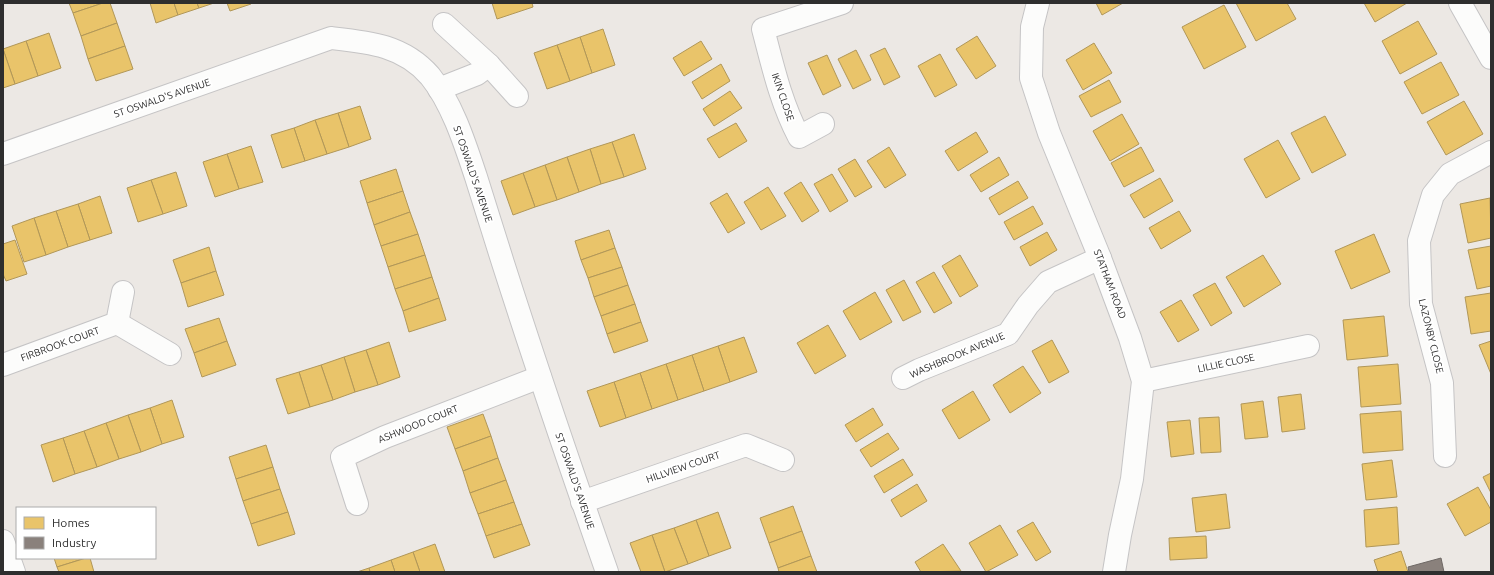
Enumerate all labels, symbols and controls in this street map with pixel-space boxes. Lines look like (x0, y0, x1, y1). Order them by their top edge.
street label: IKIN CLOSE (770, 71, 796, 123)
street label: ST OSWALD'S AVENUE (112, 76, 212, 120)
street label: ST OSWALD'S AVENUE (451, 124, 495, 224)
street label: STATHAM ROAD (1092, 248, 1128, 320)
street label: LAZONBY CLOSE (1416, 298, 1446, 375)
street label: FIRBROOK COURT (19, 325, 101, 363)
street label: WASHBROOK AVENUE (908, 330, 1006, 380)
street label: LILLIE CLOSE (1197, 352, 1256, 374)
street label: ASHWOOD COURT (376, 403, 460, 445)
street label: ST OSWALD'S AVENUE (553, 431, 597, 531)
street label: HILLVIEW COURT (645, 449, 722, 485)
legend (16, 507, 156, 559)
text: Homes (52, 516, 90, 529)
text: Industry (52, 536, 97, 549)

